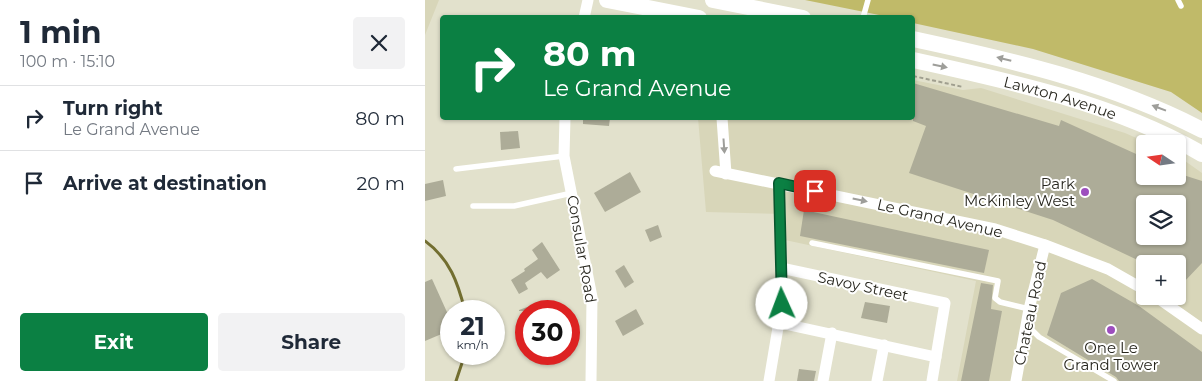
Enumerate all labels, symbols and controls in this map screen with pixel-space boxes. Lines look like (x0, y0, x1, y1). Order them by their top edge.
text: 1 min (20, 14, 101, 51)
button: close (353, 17, 405, 69)
text: 80 m (543, 32, 637, 75)
icon: right (460, 35, 525, 100)
text: 100 m · 15:10 (20, 52, 115, 71)
one-way arrow (996, 55, 1011, 63)
one-way arrow (933, 62, 948, 70)
street label: Lawton Avenue (1002, 72, 1119, 123)
text: Le Grand Avenue (543, 75, 731, 102)
text: Turn right (63, 97, 163, 120)
icon: right (20, 104, 48, 132)
one-way arrow (1151, 104, 1166, 112)
text: 80 m (355, 107, 405, 130)
text: Le Grand Avenue (63, 120, 200, 139)
north arrow (1136, 135, 1186, 185)
map controls (1136, 135, 1186, 305)
one-way arrow (720, 138, 728, 154)
icon: arrive (20, 169, 48, 197)
pin (794, 170, 836, 212)
text: Arrive at destination (63, 172, 267, 195)
text: 20 m (357, 172, 405, 195)
place label: Park McKinley West (964, 174, 1075, 210)
icon: arrive (801, 177, 829, 205)
marker: Park McKinley West (1079, 186, 1091, 198)
street label: Consular Road (563, 194, 601, 304)
street label: Le Grand Avenue (875, 194, 1005, 242)
button: layers (1136, 195, 1186, 245)
one-way arrow (852, 196, 867, 204)
button: + (1136, 255, 1186, 305)
street label: Chateau Road (1010, 259, 1050, 367)
street label: Savoy Street (816, 267, 910, 305)
position arrow (755, 277, 807, 329)
speed limit sign: 30 (515, 300, 580, 365)
text: 21 (460, 311, 485, 341)
button: Exit (20, 313, 208, 371)
button: Share (218, 313, 405, 371)
marker: One Le Grand Tower (1105, 324, 1117, 336)
text: km/h (456, 337, 489, 352)
place label: One Le Grand Tower (1063, 338, 1159, 374)

